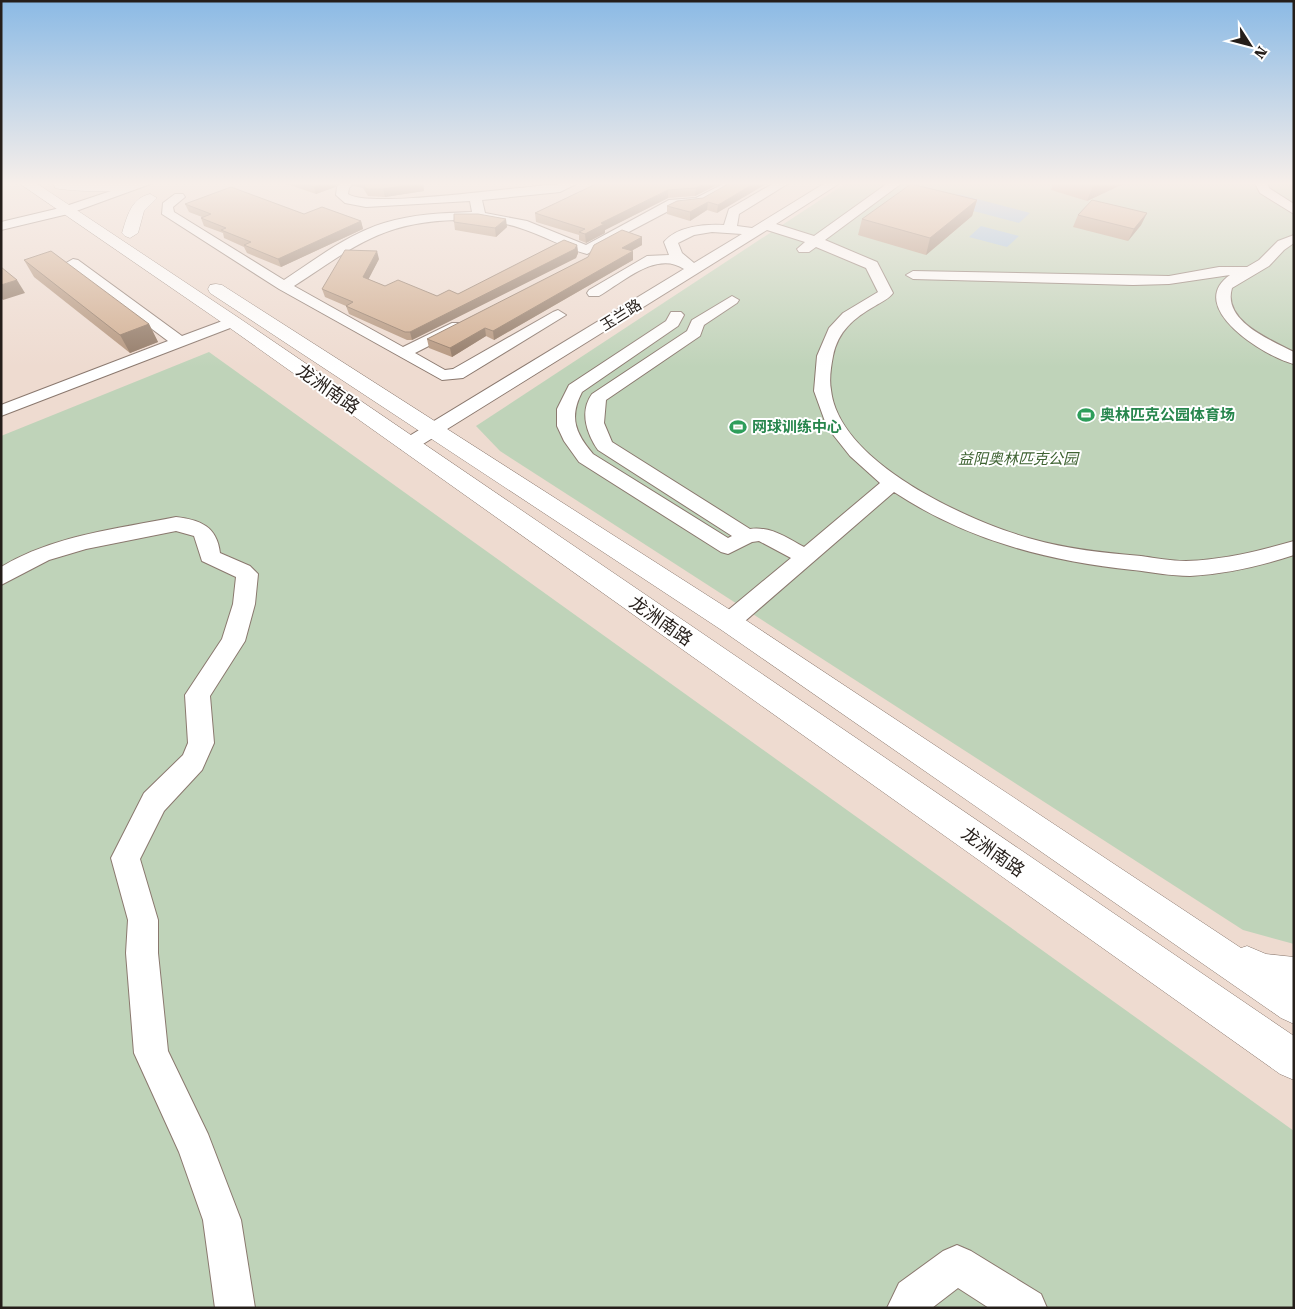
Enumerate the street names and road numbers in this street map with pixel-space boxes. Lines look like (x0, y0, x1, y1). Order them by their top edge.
street label: 玉兰路 (597, 295, 645, 335)
street label: 龙洲南路 (293, 359, 364, 418)
street label: 龙洲南路 (626, 591, 697, 650)
street label: 龙洲南路 (958, 822, 1029, 881)

